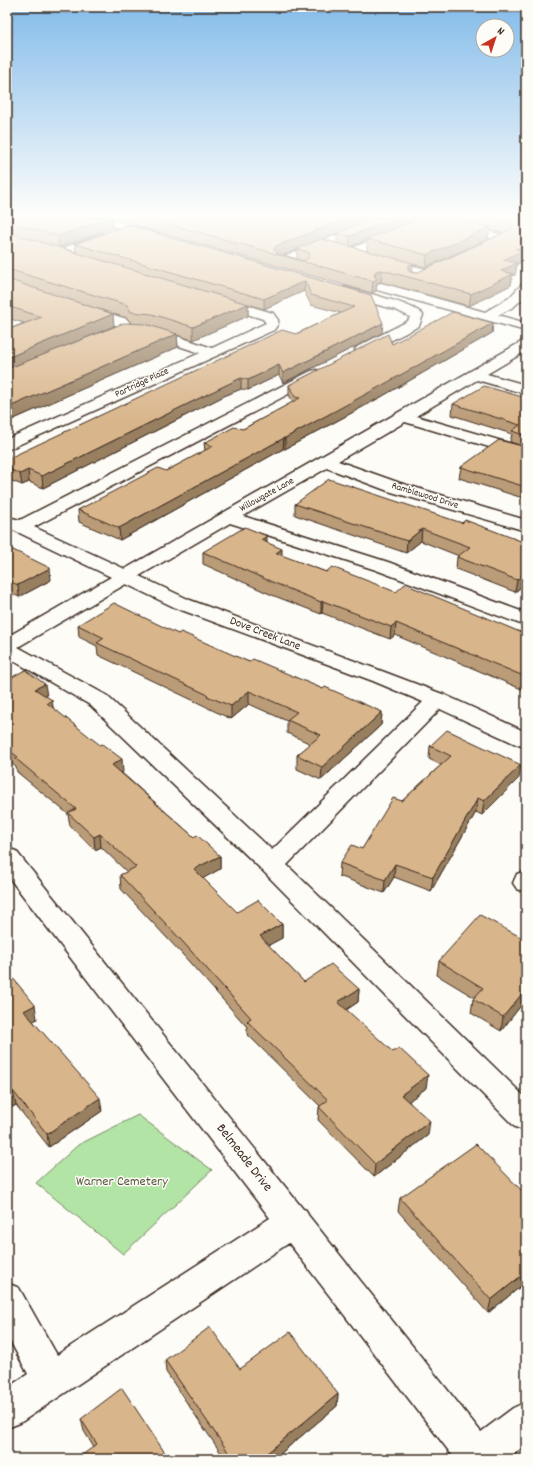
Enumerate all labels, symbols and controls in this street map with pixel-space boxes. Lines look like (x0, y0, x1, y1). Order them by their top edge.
north arrow (475, 18, 515, 58)
text: N (493, 24, 508, 40)
street label: Partridge Place (113, 364, 172, 402)
street label: Willowgate Lane (237, 474, 297, 516)
street label: Ramblewood Drive (390, 479, 461, 513)
street label: Dove Creek Lane (227, 613, 303, 655)
street label: Belmeade Drive (211, 1120, 277, 1196)
park label: Warner Cemetery (76, 1172, 168, 1192)

